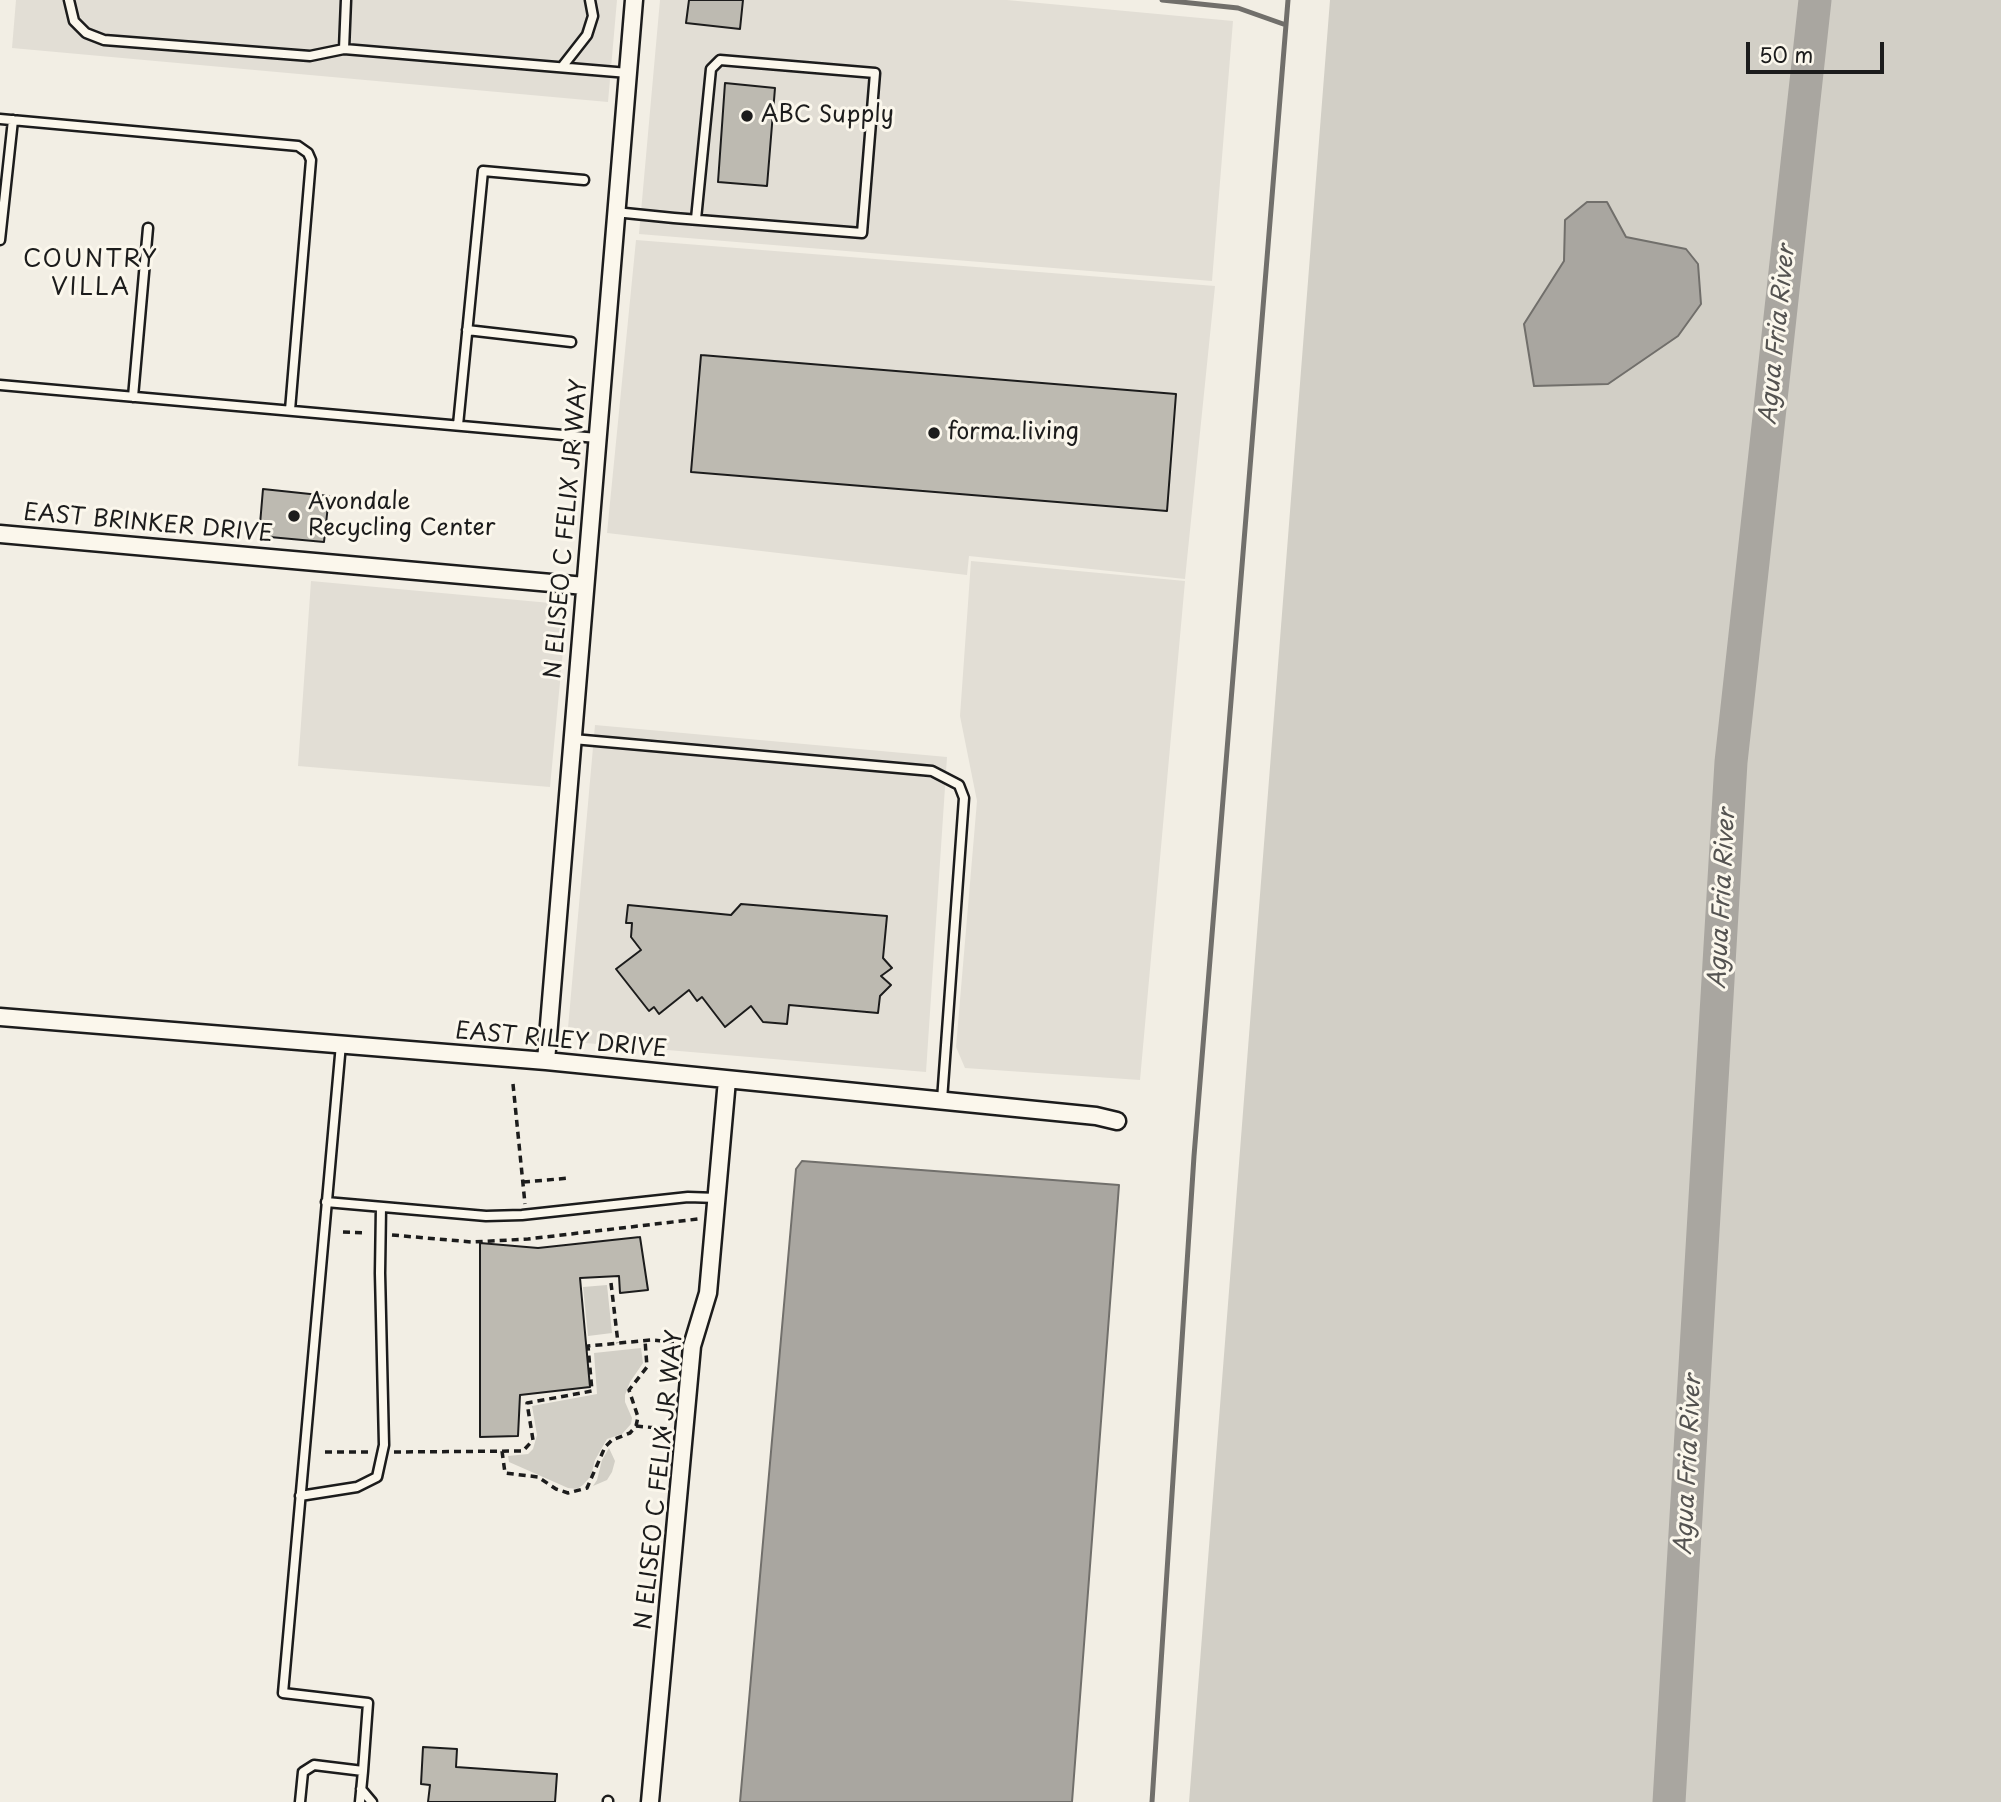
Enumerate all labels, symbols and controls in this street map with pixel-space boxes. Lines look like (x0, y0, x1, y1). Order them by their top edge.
scale bar (1749, 28, 1887, 72)
text: 50 m (1759, 38, 1813, 70)
place label: ABC Supply (761, 102, 894, 130)
marker: ABC Supply (739, 108, 755, 124)
water label: Agua Fria River (1754, 244, 1802, 426)
district label: COUNTRY VILLA (24, 246, 158, 302)
street label: N ELISEO C FELIX JR WAY (540, 378, 594, 680)
place label: forma.living (948, 419, 1079, 447)
marker: forma.living (926, 425, 942, 441)
place label: Avondale Recycling Center (308, 489, 495, 543)
street label: EAST BRINKER DRIVE (22, 499, 274, 549)
marker: Avondale Recycling Center (286, 508, 302, 524)
water label: Agua Fria River (1704, 808, 1742, 990)
street label: EAST RILEY DRIVE (454, 1018, 668, 1064)
street label: N ELISEO C FELIX JR WAY (631, 1329, 689, 1631)
water label: Agua Fria River (1670, 1374, 1708, 1556)

